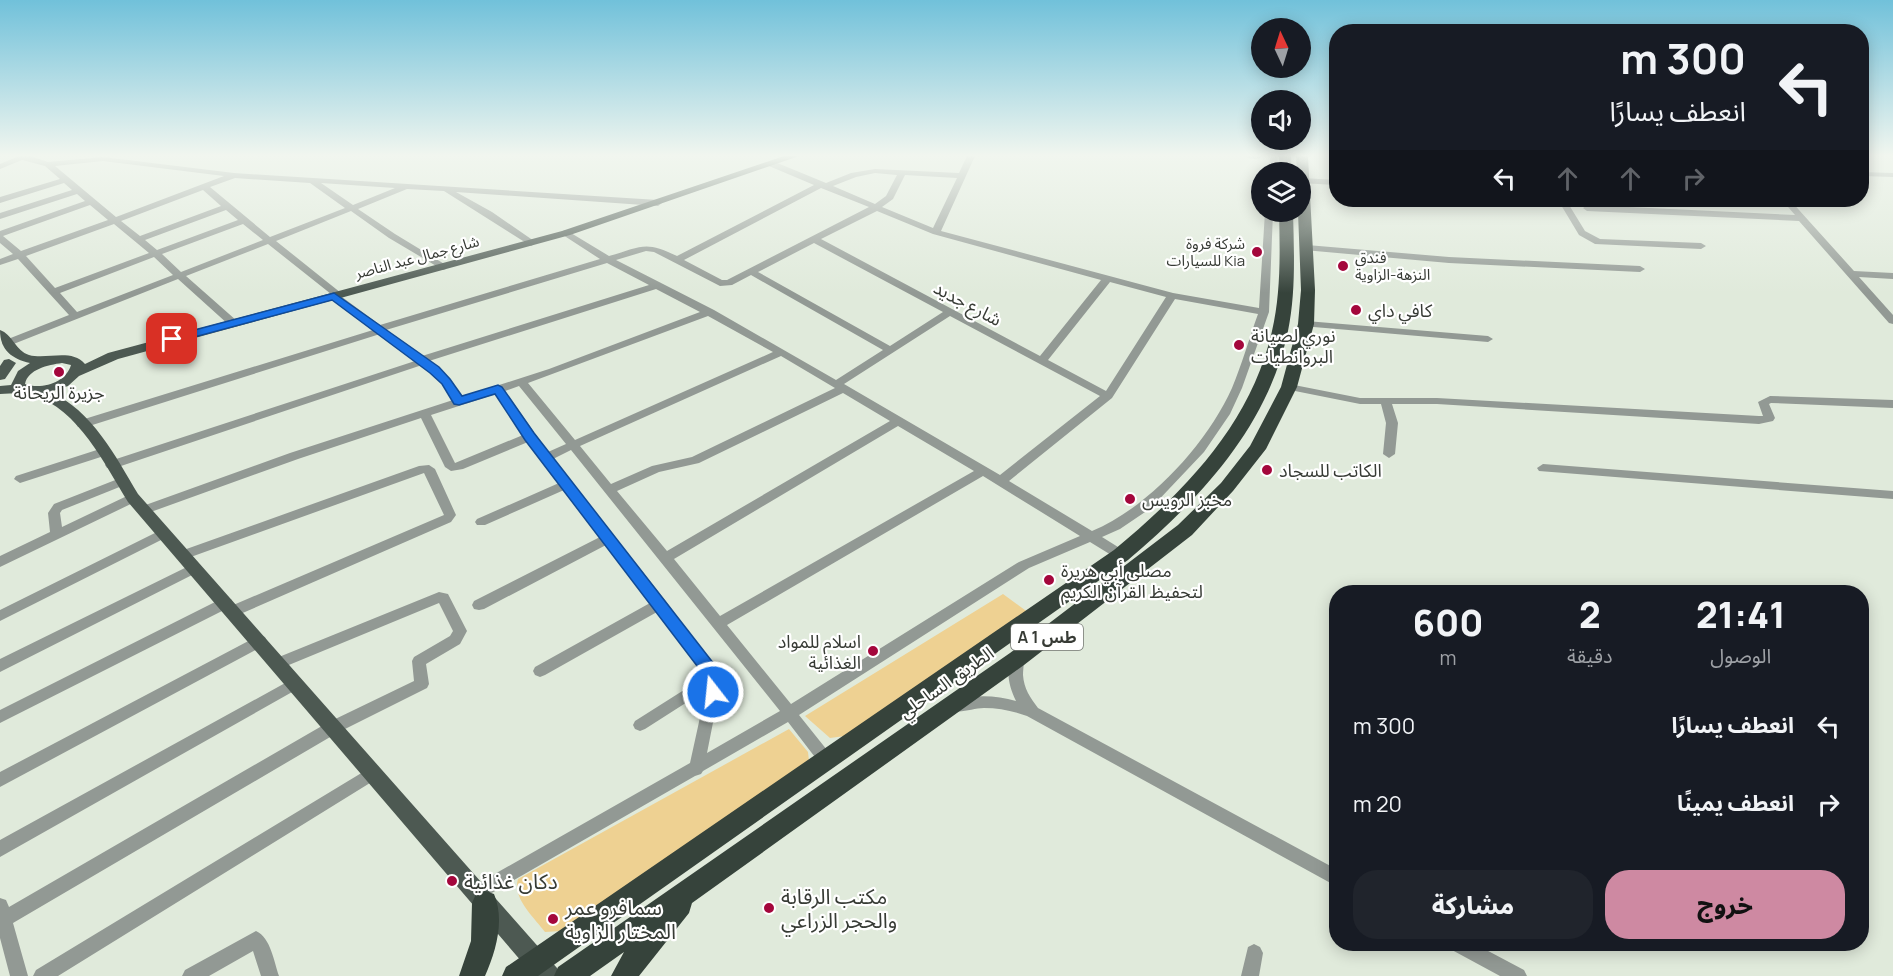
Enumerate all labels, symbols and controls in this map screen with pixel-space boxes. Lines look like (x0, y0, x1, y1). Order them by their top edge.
north arrow (1251, 18, 1311, 78)
map controls (1251, 18, 1311, 222)
text: 300 m (1620, 29, 1746, 87)
icon: left (1767, 48, 1845, 126)
button: sound (1251, 90, 1311, 150)
text: انعطف يسارًا (1609, 92, 1746, 129)
button: layers (1251, 162, 1311, 222)
icon: left (1488, 162, 1521, 195)
icon: ahead (1551, 162, 1584, 195)
icon: ahead (1614, 162, 1647, 195)
icon: right (1677, 162, 1710, 195)
street label: شارع جمال عبد الناصر (352, 230, 482, 286)
place label: شركة فروة للسيارات Kia (1167, 233, 1245, 271)
marker: شركة فروة للسيارات Kia (1250, 245, 1264, 259)
place label: فندق النزهة-الزاوية (1355, 247, 1430, 285)
marker: فندق النزهة-الزاوية (1336, 259, 1350, 273)
street label: شارع جديد (928, 275, 1006, 334)
place label: كافي داي (1368, 298, 1433, 324)
marker: كافي داي (1349, 303, 1363, 317)
pin (146, 313, 197, 364)
icon: arrive (155, 322, 188, 355)
place label: نوري لصيانة البروانطيات (1251, 323, 1336, 368)
marker: نوري لصيانة البروانطيات (1232, 338, 1246, 352)
marker: جزيرة الريحانة (52, 365, 66, 379)
place label: جزيرة الريحانة (13, 380, 105, 404)
place label: الكاتب للسجاد (1279, 458, 1382, 482)
marker: الكاتب للسجاد (1260, 463, 1274, 477)
place label: مخبز الرويس (1142, 487, 1232, 511)
marker: مخبز الرويس (1123, 492, 1137, 506)
place label: مصلى أبي هريرة لتحفيظ القرآن الكريم (1061, 558, 1203, 605)
marker: مصلى أبي هريرة لتحفيظ القرآن الكريم (1042, 573, 1056, 587)
text: 2 (1579, 590, 1601, 639)
text: 21:41 (1696, 590, 1785, 639)
text: 600 (1413, 598, 1483, 647)
road number: A 1 طس (1011, 624, 1083, 650)
place label: اسلام للمواد الغذائية (778, 629, 861, 674)
street label: الطريق الساحلي (894, 640, 999, 725)
text: دقيقة (1567, 642, 1613, 669)
text: الوصول (1710, 642, 1771, 669)
marker: اسلام للمواد الغذائية (866, 644, 880, 658)
text: m (1440, 644, 1456, 671)
position arrow (681, 660, 745, 724)
text: انعطف يسارًا (1671, 710, 1794, 740)
icon: left (1812, 710, 1845, 743)
text: 300 m (1353, 711, 1415, 741)
text: انعطف يمينًا (1677, 788, 1794, 818)
icon: right (1812, 788, 1845, 821)
text: 20 m (1353, 789, 1402, 819)
place label: دكان غذائية (464, 867, 558, 895)
button: مشاركة (1353, 870, 1593, 939)
button: خروج (1605, 870, 1845, 939)
marker: دكان غذائية (445, 874, 459, 888)
place label: مكتب الرقابة والحجر الزراعي (781, 882, 897, 937)
place label: سمافرو عمر المختار الزاوية (564, 893, 676, 945)
marker: مكتب الرقابة والحجر الزراعي (762, 901, 776, 915)
marker: سمافرو عمر المختار الزاوية (546, 912, 560, 926)

